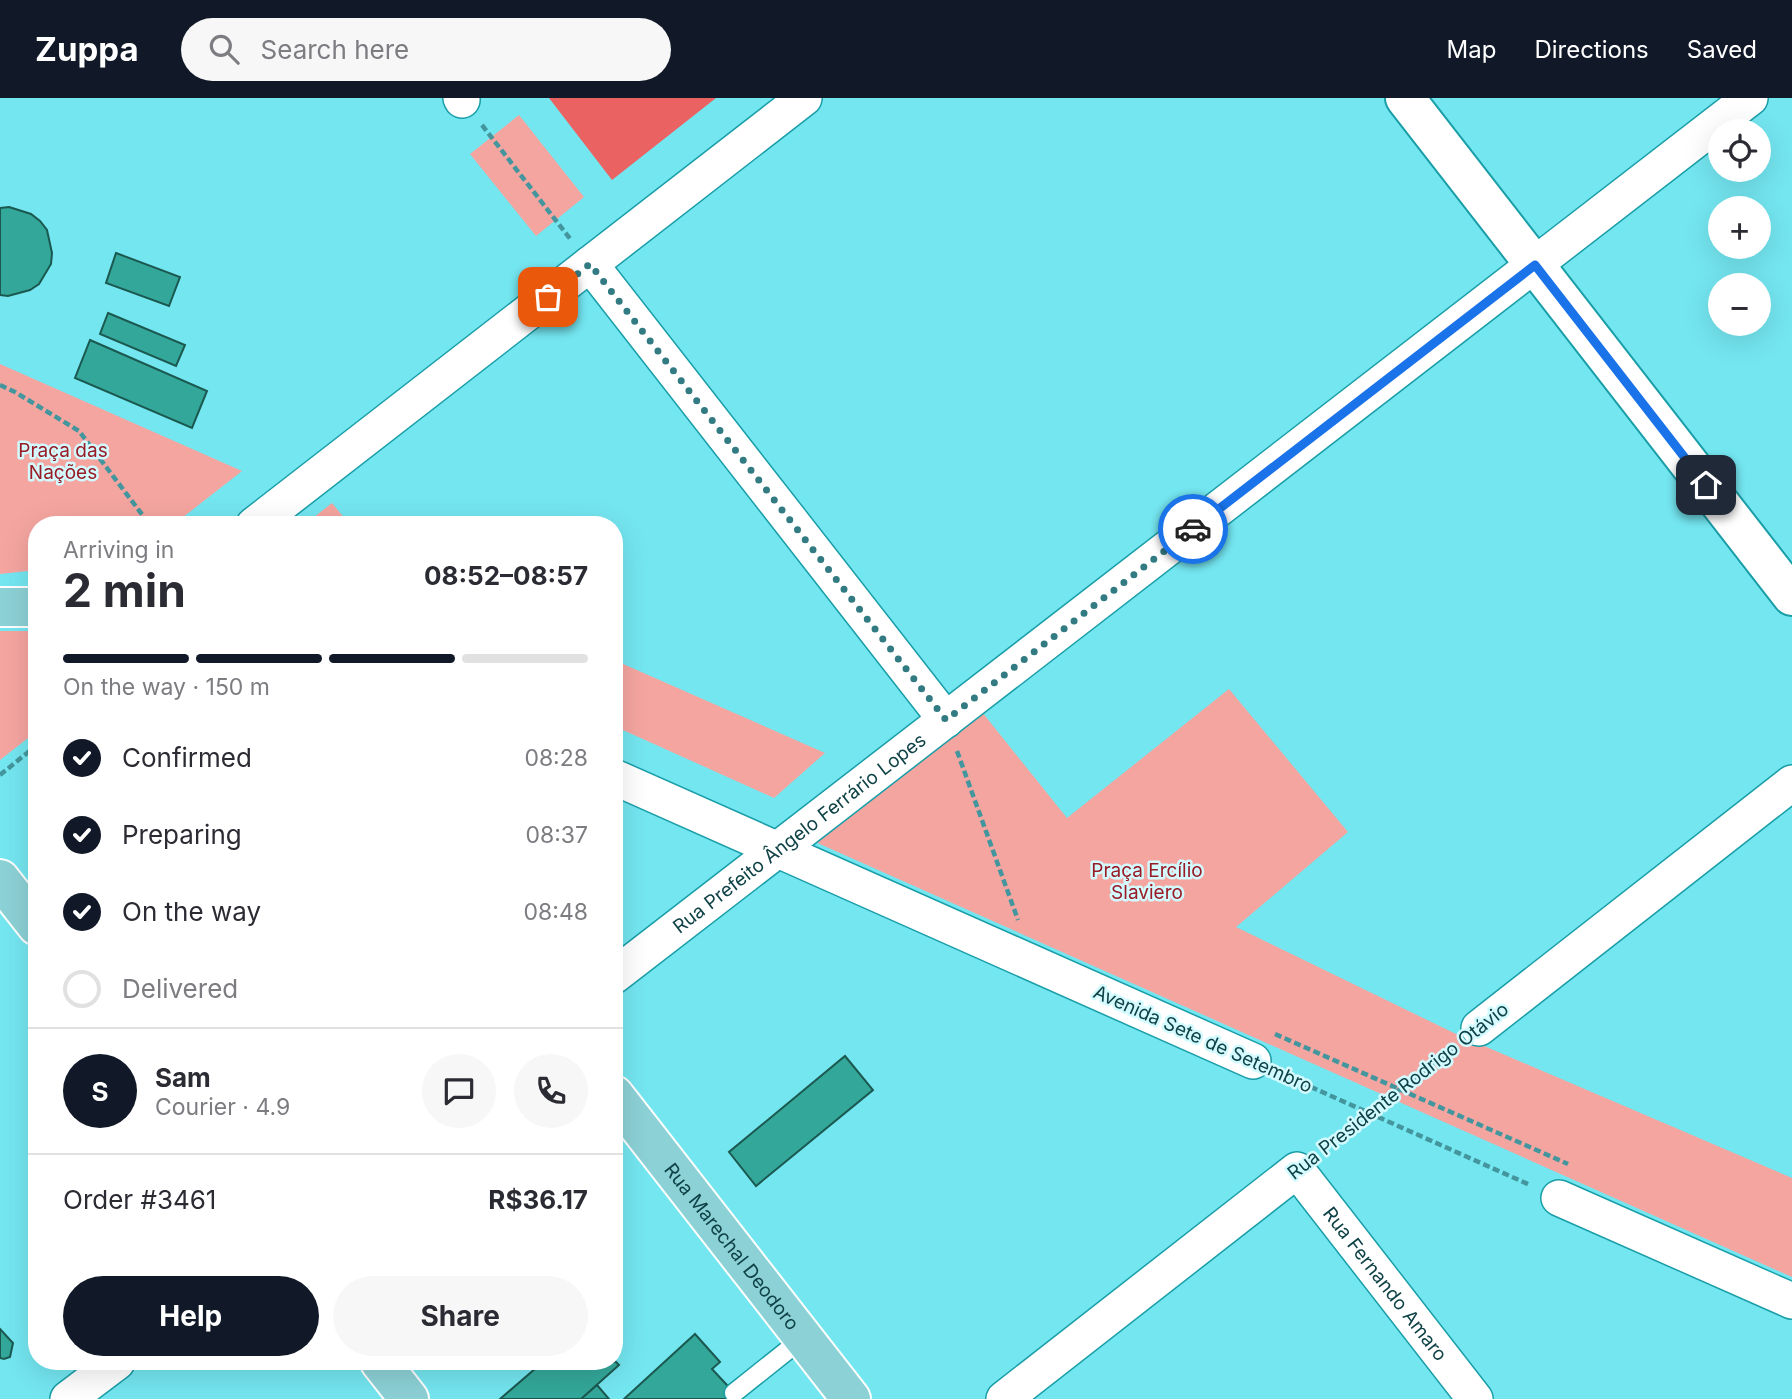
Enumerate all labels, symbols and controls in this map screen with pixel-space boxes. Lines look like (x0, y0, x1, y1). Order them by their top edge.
search box (181, 18, 671, 81)
text: Zuppa (35, 29, 139, 69)
icon: search (205, 30, 243, 68)
text: Search here (261, 34, 409, 65)
text: Map (1447, 35, 1496, 64)
text: Directions (1534, 35, 1649, 64)
text: Saved (1687, 35, 1757, 64)
map controls (1708, 119, 1771, 336)
button: locate (1708, 119, 1771, 182)
button: + (1708, 196, 1771, 259)
pin (518, 267, 578, 327)
button: − (1708, 273, 1771, 336)
icon: bag (529, 278, 567, 316)
park label: Praça das Nações (18, 439, 108, 484)
pin (1676, 455, 1736, 515)
icon: home (1687, 466, 1725, 504)
courier (1158, 494, 1228, 564)
icon: car (1174, 510, 1212, 548)
text: Arriving in (63, 536, 174, 564)
text: 08:52–08:57 (424, 560, 588, 591)
text: 2 min (63, 562, 186, 618)
text: On the way · 150 m (63, 673, 270, 701)
street label: Rua Prefeito Ângelo Ferrário Lopes (668, 728, 930, 938)
icon: check (63, 739, 101, 777)
text: Confirmed (122, 742, 252, 773)
text: 08:28 (524, 744, 588, 772)
icon: check (63, 816, 101, 854)
text: Preparing (122, 819, 242, 850)
text: 08:37 (525, 821, 588, 849)
park label: Praça Ercílio Slaviero (1091, 859, 1203, 904)
icon: check (63, 893, 101, 931)
text: On the way (122, 896, 261, 927)
text: 08:48 (524, 898, 588, 926)
text: Delivered (122, 973, 238, 1004)
street label: Avenida Sete de Setembro (1090, 980, 1316, 1098)
street label: Rua Presidente Rodrigo Otávio (1283, 998, 1513, 1184)
button: chat (422, 1054, 496, 1128)
button: phone (514, 1054, 588, 1128)
text: Sam (155, 1062, 211, 1093)
text: S (91, 1076, 109, 1107)
text: Courier · 4.9 (155, 1093, 290, 1121)
street label: Rua Marechal Deodoro (660, 1158, 804, 1335)
text: Order #3461 (63, 1184, 216, 1215)
text: R$36.17 (488, 1184, 588, 1215)
street label: Rua Fernando Amaro (1318, 1202, 1452, 1365)
button: Help (63, 1276, 319, 1356)
button: Share (333, 1276, 588, 1356)

